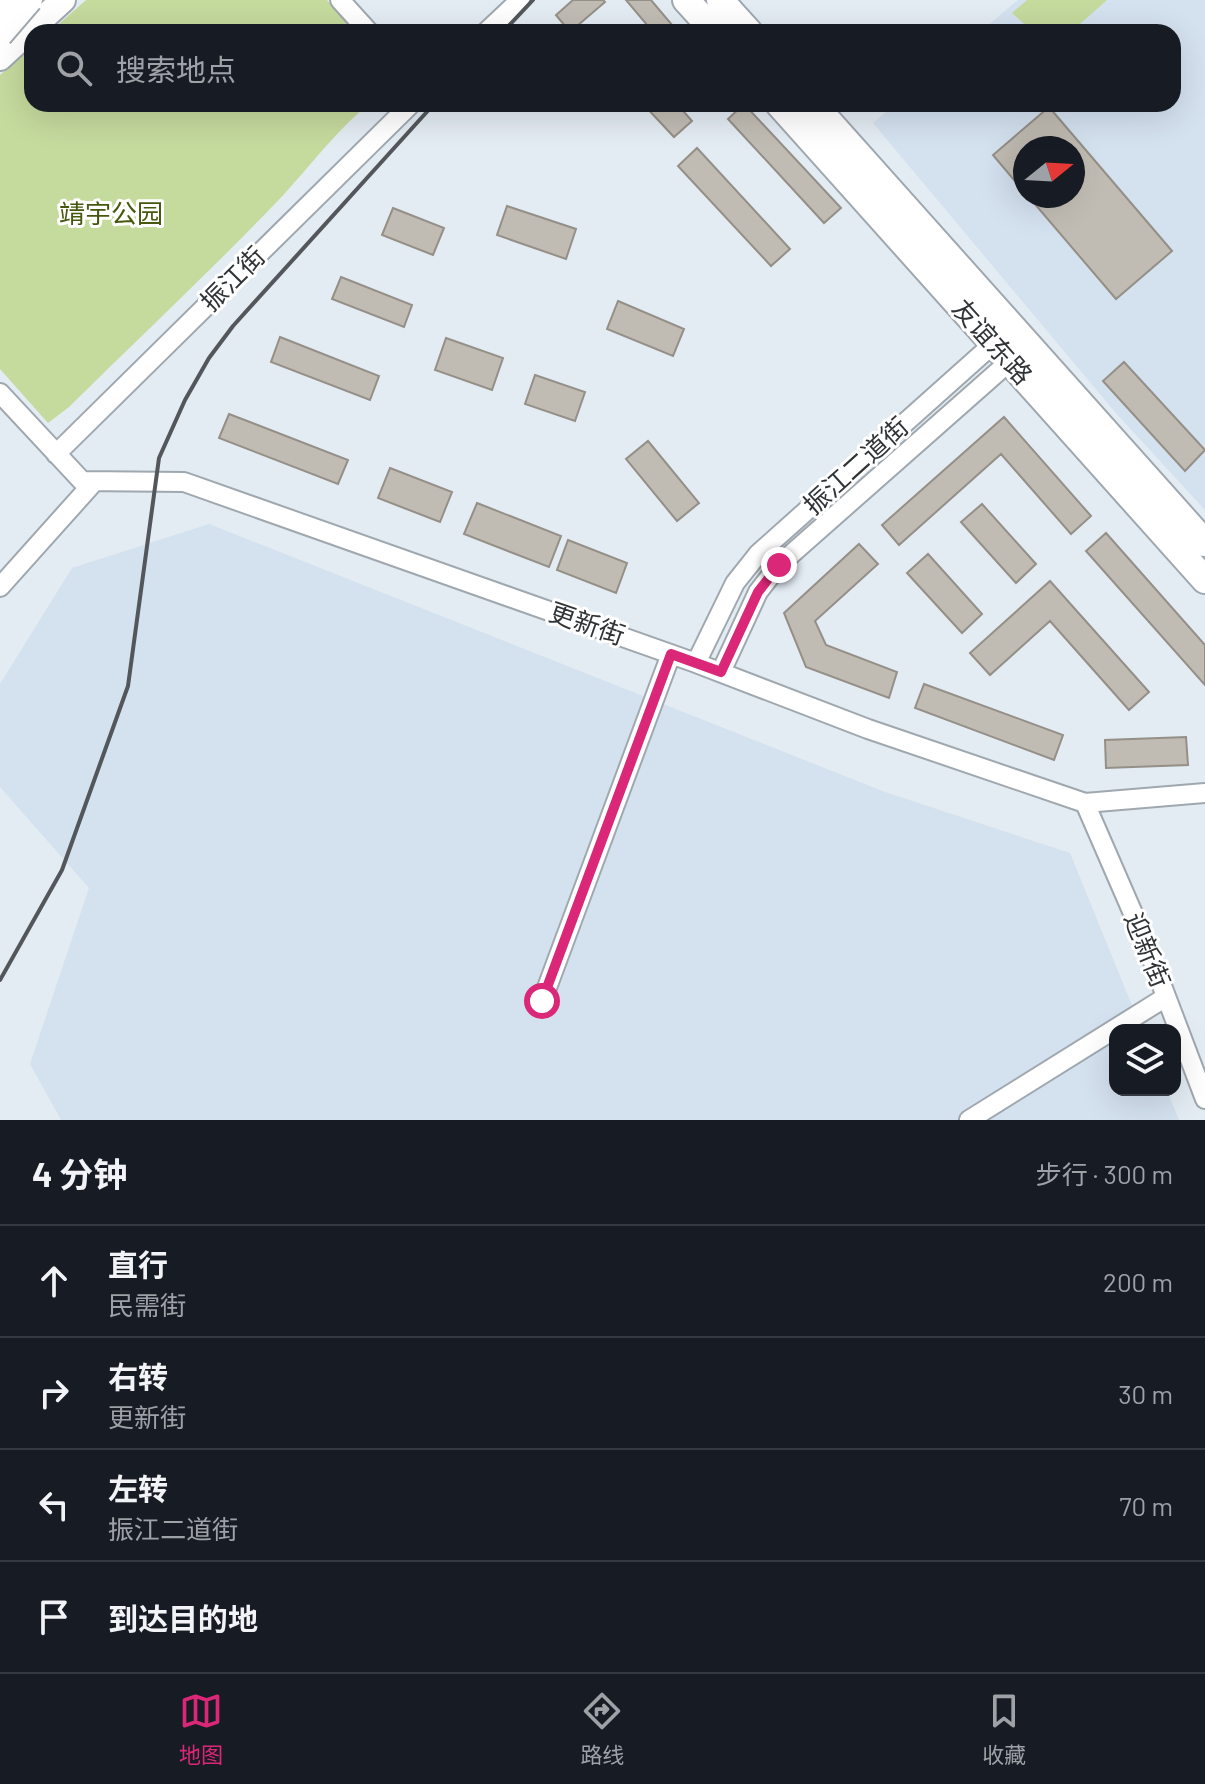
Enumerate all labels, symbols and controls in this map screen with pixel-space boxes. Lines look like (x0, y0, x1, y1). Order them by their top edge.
search box (24, 24, 1181, 112)
icon: search (52, 46, 96, 90)
text: 搜索地点 (116, 51, 236, 87)
north arrow (1013, 136, 1085, 208)
park label: 靖宇公园 (59, 197, 163, 228)
street label: 振江街 (193, 239, 270, 316)
street label: 友谊东路 (947, 292, 1039, 390)
street label: 振江二道街 (796, 410, 914, 520)
route end (761, 547, 797, 583)
street label: 更新街 (546, 595, 629, 650)
street label: 迎新街 (1119, 907, 1177, 991)
route start (524, 983, 560, 1019)
map controls (1109, 1024, 1181, 1096)
button: layers (1109, 1024, 1181, 1096)
text: 4 分钟 (32, 1153, 127, 1194)
text: 步行 · 300 m (1036, 1158, 1173, 1189)
text: 直行 (108, 1246, 168, 1282)
icon: ahead (32, 1259, 76, 1303)
text: 200 m (1103, 1266, 1173, 1297)
text: 民需街 (108, 1289, 186, 1320)
text: 右转 (108, 1358, 168, 1394)
icon: right (32, 1371, 76, 1415)
text: 30 m (1118, 1378, 1173, 1409)
text: 更新街 (108, 1401, 186, 1432)
text: 左转 (108, 1470, 168, 1506)
icon: left (32, 1483, 76, 1527)
text: 70 m (1119, 1490, 1173, 1521)
text: 振江二道街 (108, 1513, 238, 1544)
icon: arrive (32, 1595, 76, 1639)
text: 到达目的地 (108, 1600, 258, 1636)
tab: 地图 (179, 1689, 223, 1769)
tab: 路线 (580, 1689, 624, 1769)
tab: 收藏 (982, 1689, 1026, 1769)

